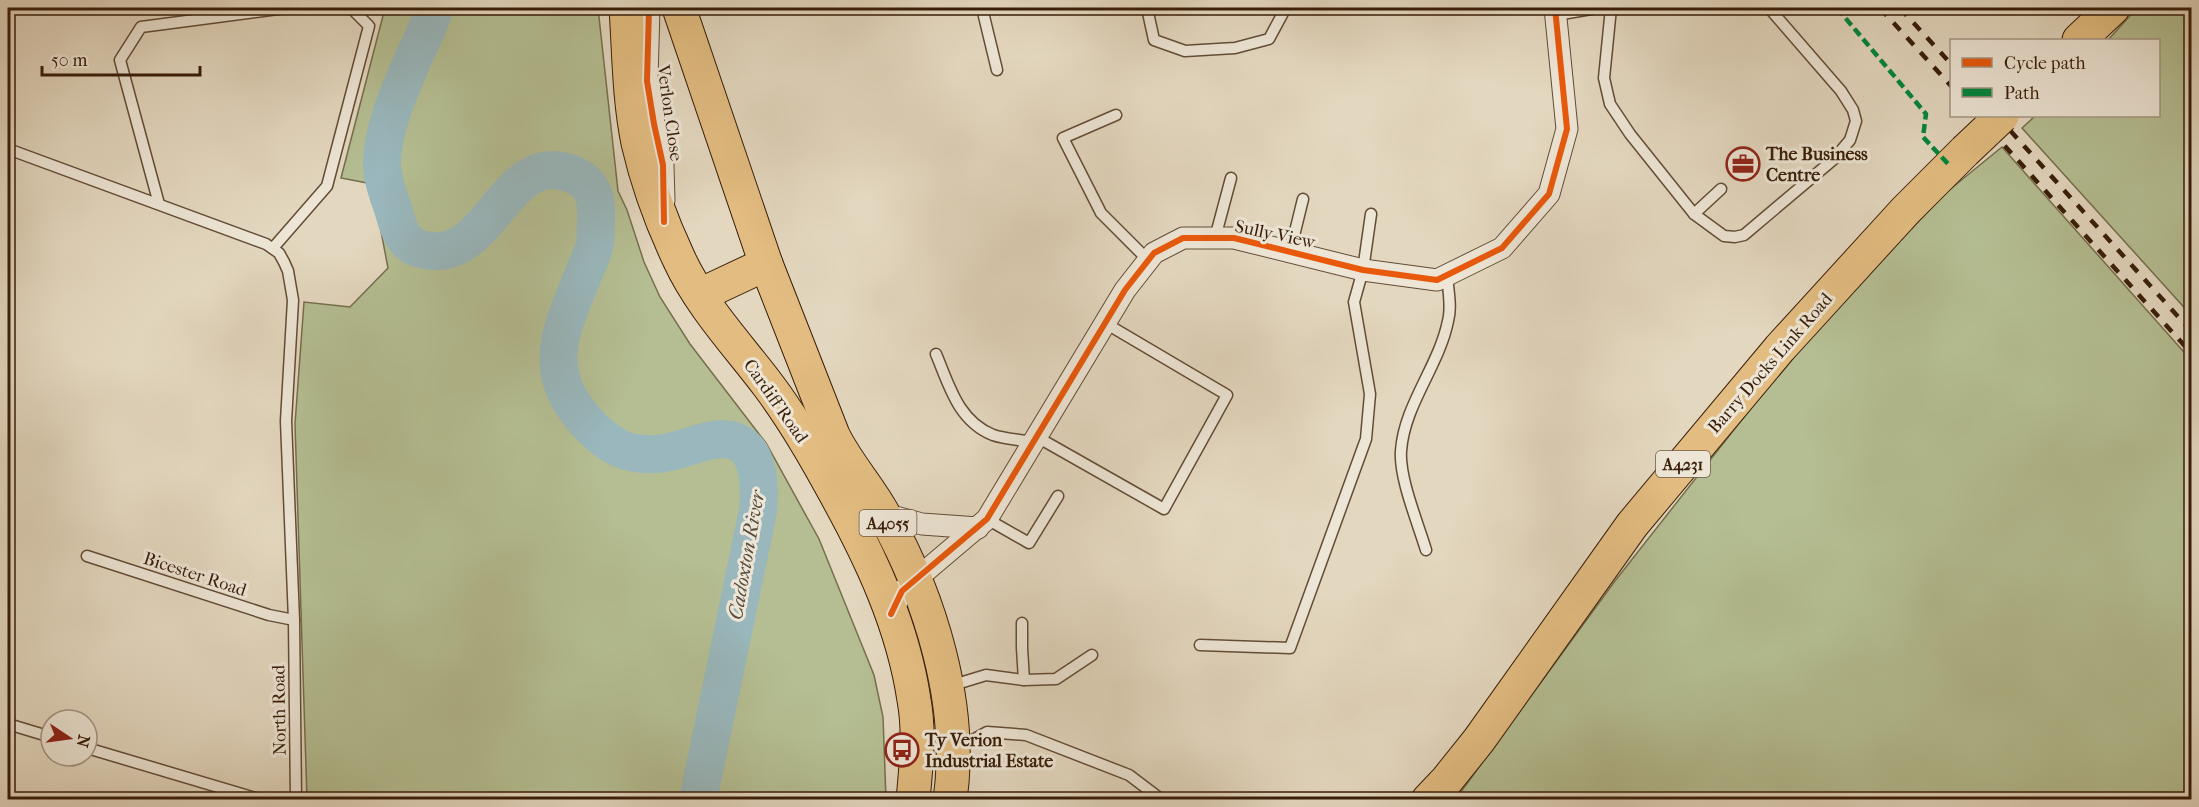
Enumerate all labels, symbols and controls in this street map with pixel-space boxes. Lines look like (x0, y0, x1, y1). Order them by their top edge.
scale bar (42, 39, 200, 77)
legend (1950, 39, 2160, 117)
text: 50 m (51, 50, 88, 71)
text: Cycle path (2004, 53, 2085, 74)
street label: Verlon Close (652, 63, 687, 163)
text: Path (2004, 83, 2040, 104)
place label: The Business Centre (1765, 144, 1868, 186)
office icon: The Business Centre (1725, 146, 1761, 182)
street label: Sully View (1233, 216, 1317, 253)
street label: Barry Docks Link Road (1704, 289, 1837, 438)
street label: Cardiff Road (739, 355, 812, 447)
road number: A4231 (1656, 451, 1710, 477)
water label: Cadoxton River (724, 487, 770, 621)
road number: A4055 (860, 510, 916, 536)
street label: Bicester Road (141, 548, 249, 601)
street label: North Road (268, 664, 291, 755)
north arrow (39, 708, 99, 768)
place label: Ty Verion Industrial Estate (924, 730, 1053, 772)
bus stop icon: Ty Verion Industrial Estate (884, 732, 920, 768)
text: N (72, 733, 94, 750)

